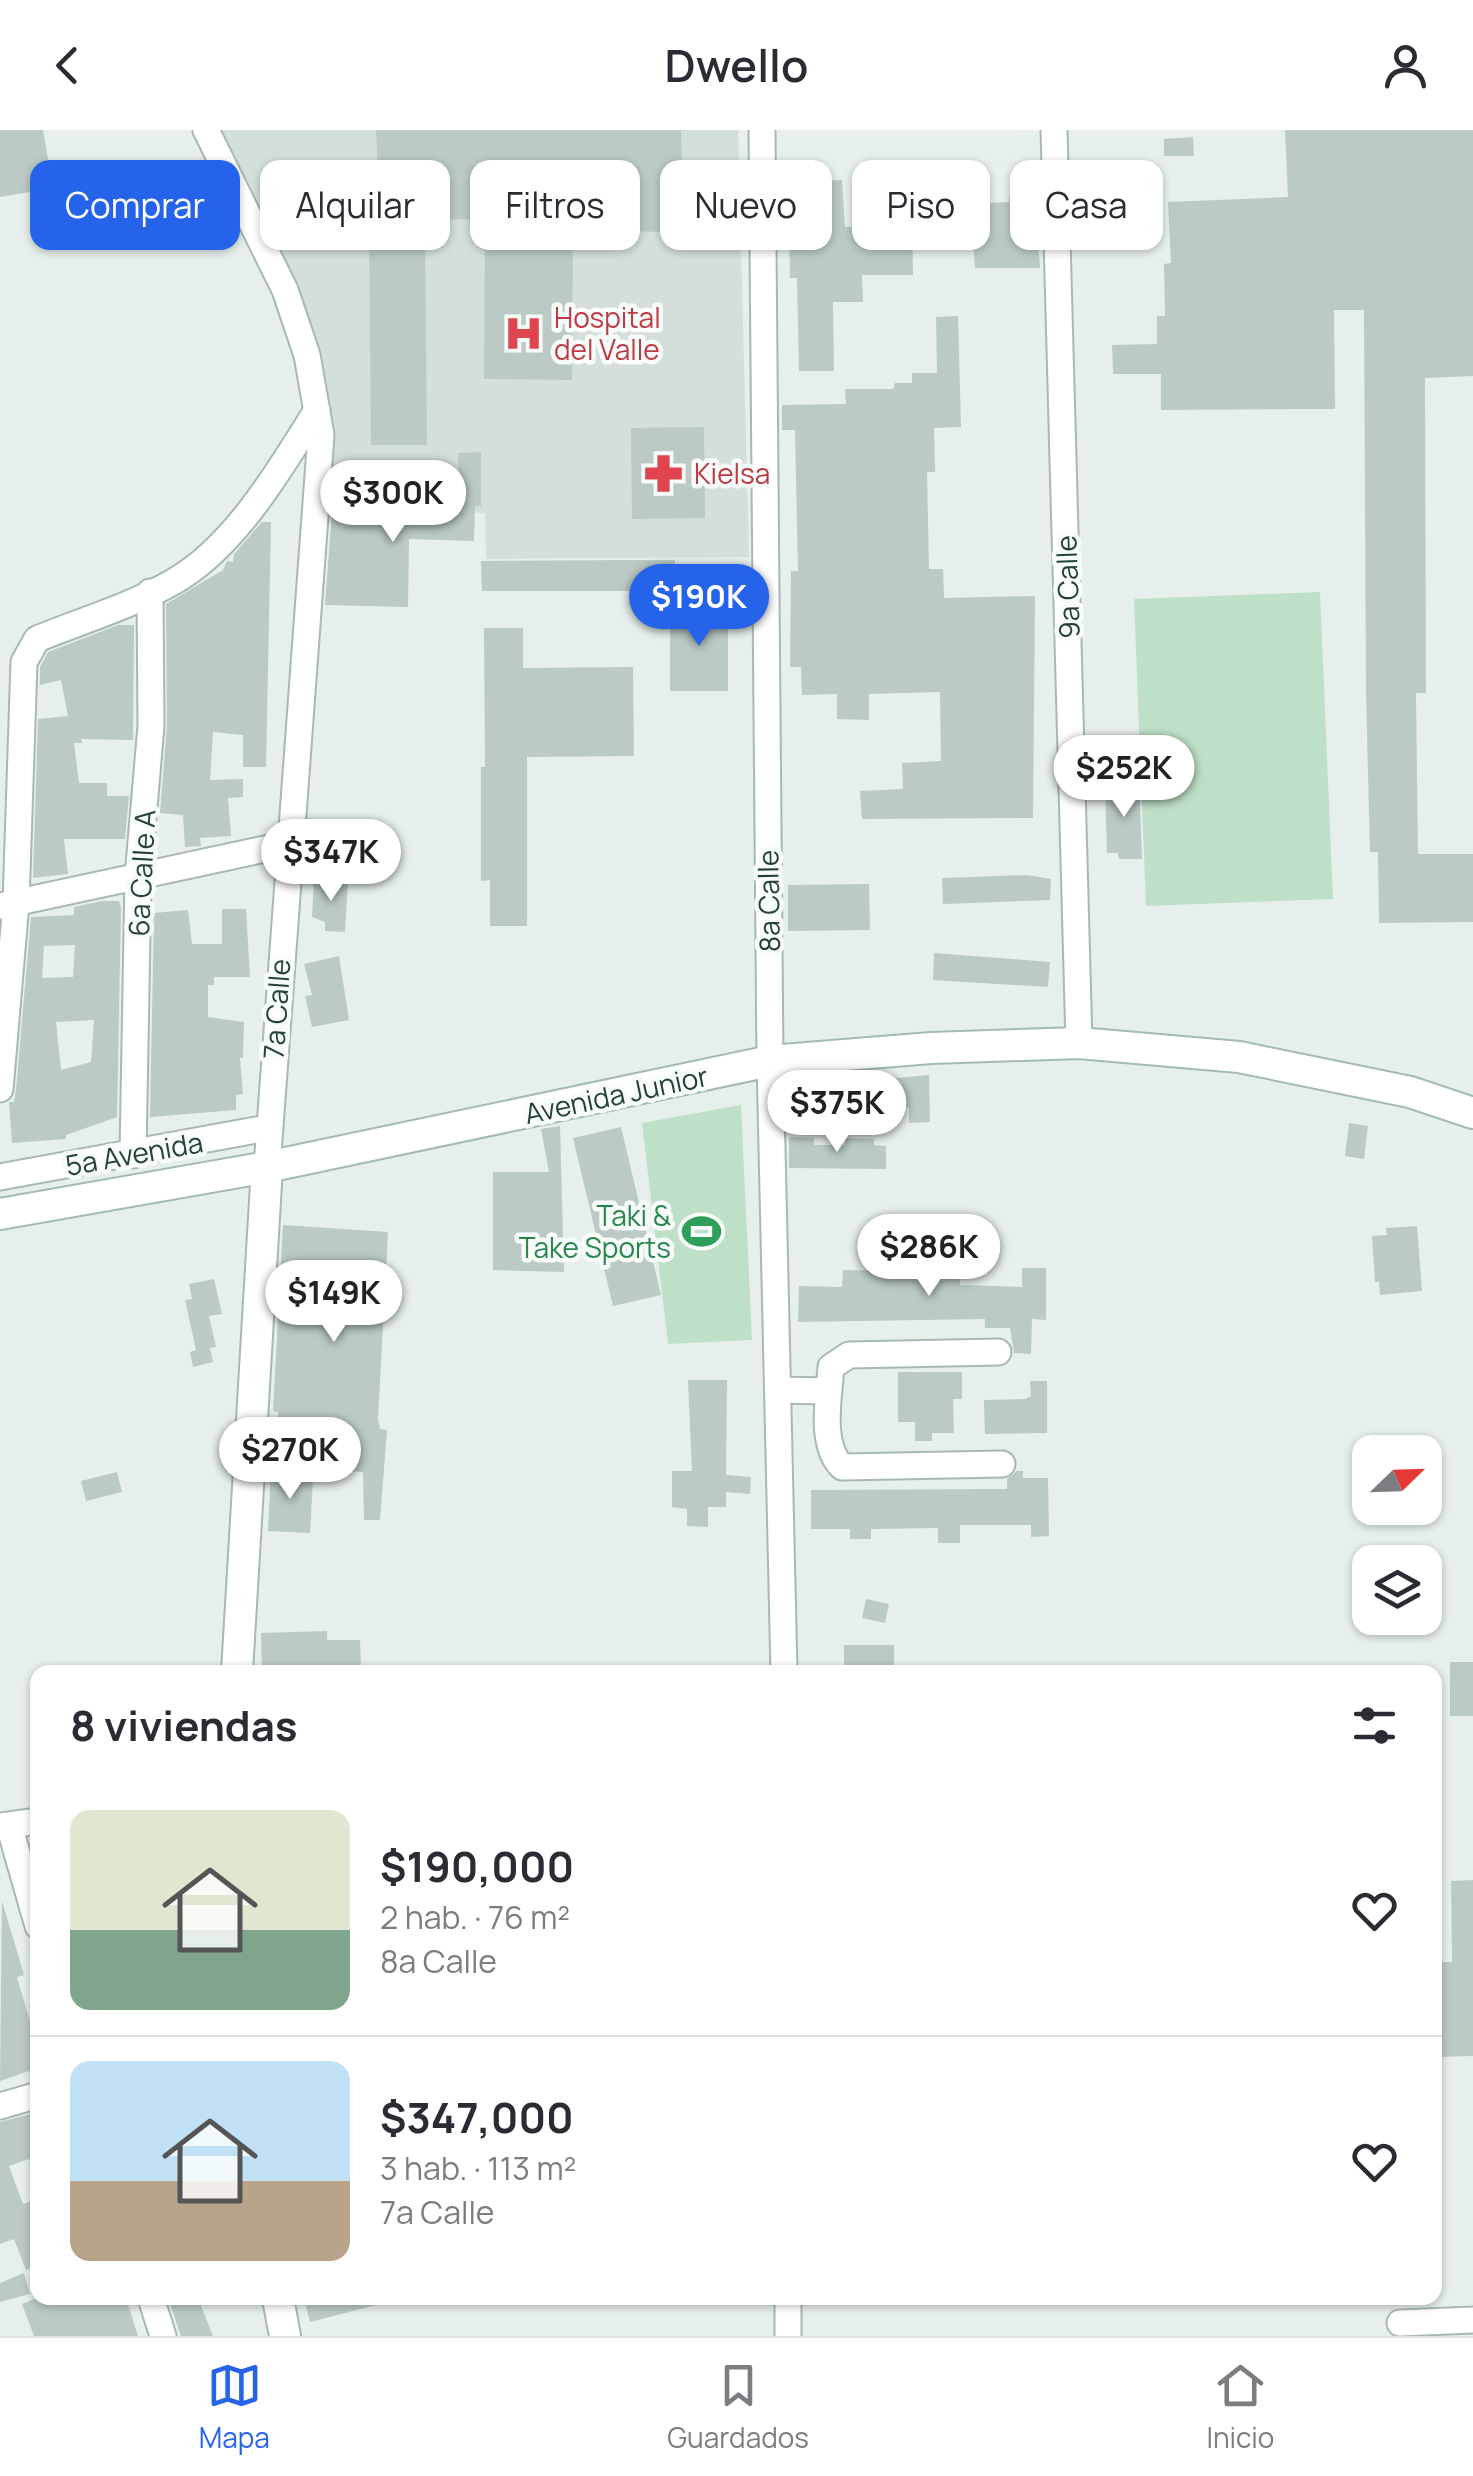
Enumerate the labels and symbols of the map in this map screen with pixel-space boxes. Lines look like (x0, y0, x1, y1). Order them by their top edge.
place label: Hospital del Valle (554, 298, 661, 368)
hospital icon: Hospital del Valle (503, 312, 545, 354)
pharmacy icon: Kielsa (643, 452, 685, 494)
place label: Kielsa (694, 454, 770, 492)
pin: $300K (323, 460, 463, 545)
street label: 9a Calle (1046, 535, 1088, 639)
pin: $190K (629, 564, 769, 649)
pin: $252K (1054, 735, 1194, 820)
street label: 6a Calle A (119, 808, 163, 937)
pin: $347K (261, 819, 401, 904)
street label: 8a Calle (748, 849, 788, 953)
street label: 7a Calle (254, 958, 298, 1060)
street label: Avenida Junior (521, 1056, 711, 1132)
pin: $375K (767, 1070, 907, 1155)
street label: 5a Avenida (62, 1122, 206, 1184)
place label: Taki & Take Sports (519, 1196, 671, 1266)
sports icon: Taki & Take Sports (680, 1210, 722, 1252)
pin: $286K (859, 1214, 999, 1299)
pin: $149K (264, 1260, 404, 1345)
pin: $270K (220, 1417, 360, 1502)
north arrow (1352, 1435, 1442, 1525)

